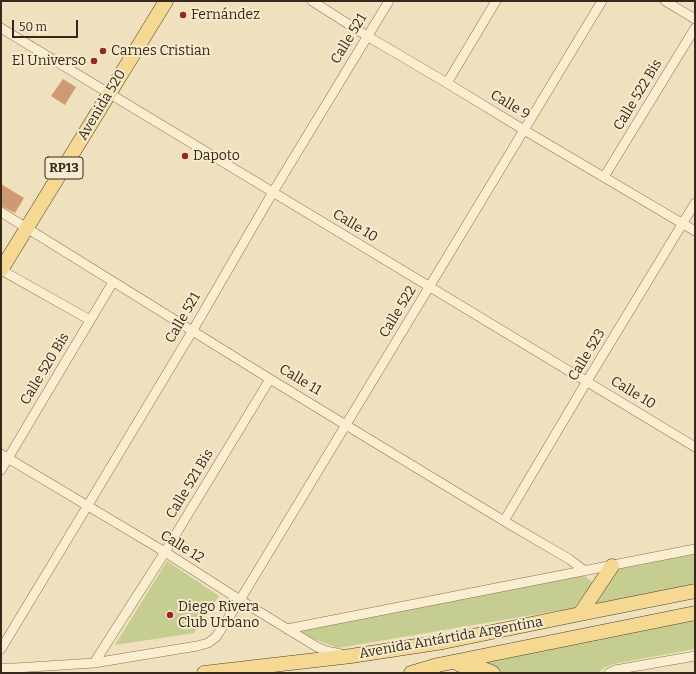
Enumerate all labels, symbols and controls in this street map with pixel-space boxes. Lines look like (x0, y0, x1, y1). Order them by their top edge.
place label: Fernández (191, 7, 260, 23)
marker: Fernández (178, 10, 188, 20)
street label: Calle 521 (328, 11, 370, 67)
scale bar (14, 12, 80, 38)
text: 50 m (19, 20, 47, 34)
place label: Carnes Cristian (111, 43, 210, 59)
marker: Carnes Cristian (98, 46, 108, 56)
place label: El Universo (12, 53, 86, 69)
marker: El Universo (89, 56, 99, 66)
street label: Calle 522 Bis (610, 56, 666, 134)
street label: Avenida 520 (74, 67, 130, 143)
street label: Calle 9 (487, 87, 533, 123)
place label: Dapoto (193, 148, 240, 164)
marker: Dapoto (180, 151, 190, 161)
road number: RP13 (45, 157, 83, 179)
street label: Calle 10 (329, 206, 381, 246)
street label: Calle 522 (376, 283, 420, 341)
street label: Calle 521 (162, 290, 204, 346)
street label: Calle 523 (565, 326, 609, 384)
street label: Calle 520 Bis (17, 330, 73, 408)
street label: Calle 11 (276, 361, 324, 399)
street label: Calle 10 (607, 373, 659, 413)
street label: Calle 521 Bis (163, 446, 217, 522)
street label: Calle 12 (157, 527, 207, 567)
place label: Diego Rivera Club Urbano (178, 599, 259, 632)
marker: Diego Rivera Club Urbano (165, 610, 175, 620)
street label: Avenida Antártida Argentina (358, 614, 544, 662)

